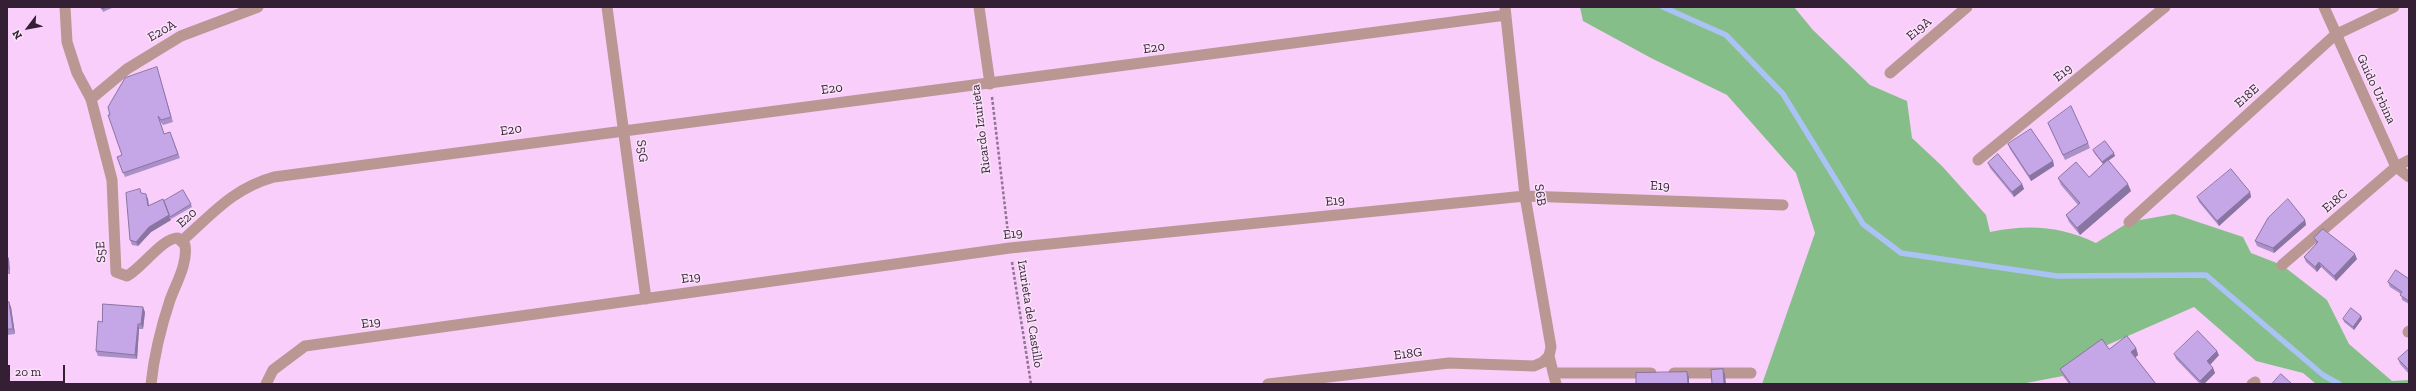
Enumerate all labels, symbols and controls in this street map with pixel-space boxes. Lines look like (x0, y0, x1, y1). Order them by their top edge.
north arrow (8, 8, 48, 48)
street label: E19A (1903, 14, 1935, 44)
street label: E20A (145, 17, 179, 45)
text: N (10, 28, 25, 42)
street label: E20 (1142, 39, 1166, 57)
street label: Guido Urbina (2353, 52, 2399, 126)
street label: E19 (2050, 61, 2076, 85)
street label: E20 (820, 80, 844, 98)
street label: E18E (2232, 81, 2262, 111)
street label: Ricardo Izurieta (968, 83, 994, 175)
street label: E20 (499, 121, 523, 139)
street label: S5G (633, 139, 651, 163)
street label: E19 (1650, 178, 1670, 194)
street label: S6B (1531, 183, 1549, 207)
street label: E18C (2319, 186, 2351, 216)
street label: E19 (1324, 192, 1346, 210)
street label: E20 (174, 205, 200, 231)
street label: E19 (1002, 225, 1024, 243)
street label: S5E (93, 241, 109, 263)
street label: Izurieta del Castillo (1014, 259, 1046, 369)
street label: E19 (680, 269, 702, 287)
street label: E19 (360, 314, 382, 332)
street label: E18G (1393, 345, 1423, 363)
scale bar (10, 357, 67, 383)
text: 20 m (15, 365, 41, 379)

